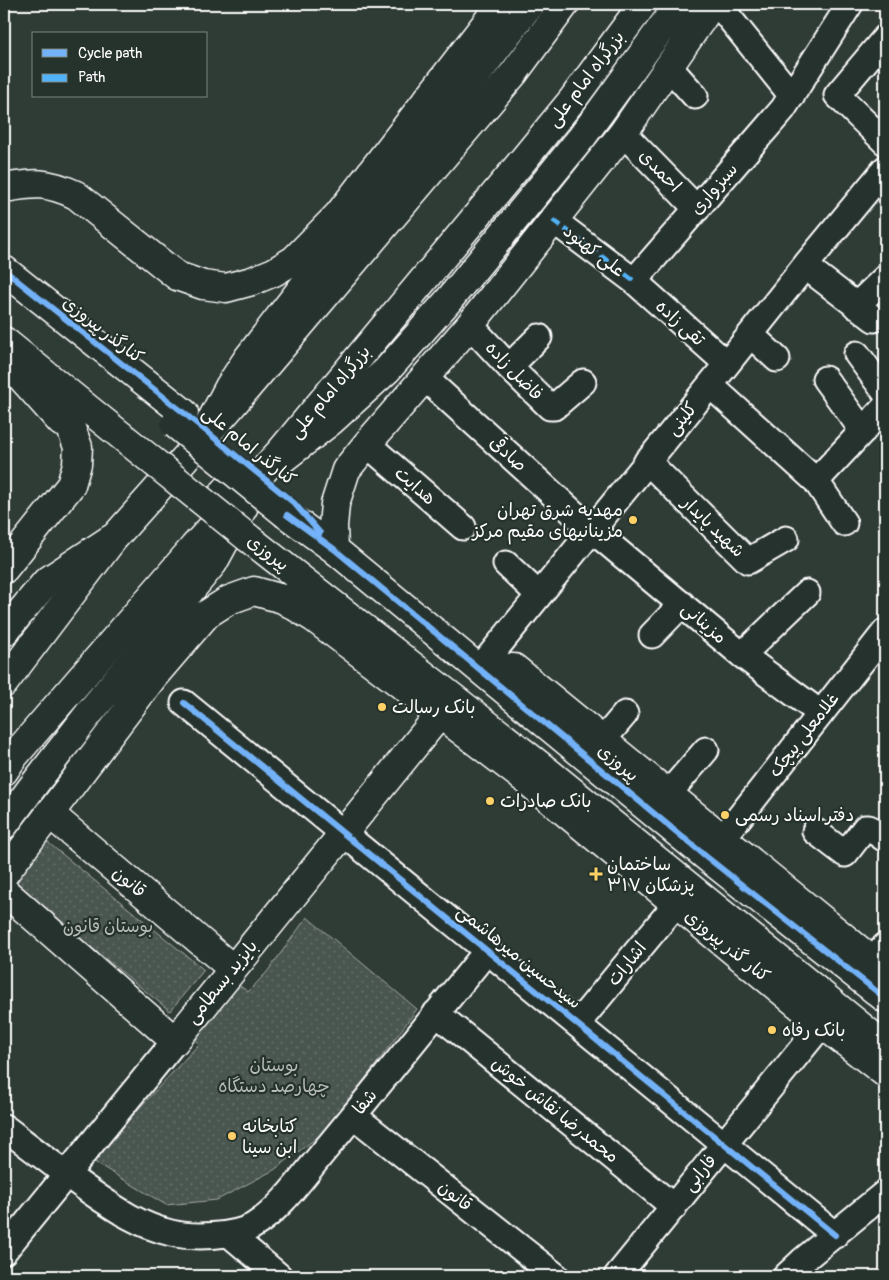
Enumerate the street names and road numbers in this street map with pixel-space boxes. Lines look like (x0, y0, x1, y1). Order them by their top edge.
street label: بزرگراه امام علی (542, 26, 631, 133)
street label: احمدی (634, 145, 686, 197)
street label: سبزواری (685, 158, 743, 220)
street label: علی کهنود (558, 220, 630, 282)
street label: کنارگذر پیروزی (58, 291, 148, 369)
street label: تقی زاده (651, 295, 710, 352)
street label: فاضل زاده (480, 336, 548, 406)
street label: بزرگراه امام علی (284, 341, 377, 445)
street label: کلینی (661, 397, 703, 440)
street label: کنارگذر امام علی (196, 401, 301, 493)
street label: صادقی (484, 430, 532, 477)
street label: هدایت (390, 462, 440, 510)
street label: شهید پایدار (675, 490, 749, 563)
street label: پیروزی (242, 529, 294, 577)
street label: مزینانی (677, 597, 731, 649)
street label: غلامعلی پیچک (764, 688, 844, 782)
street label: پیروزی (593, 739, 643, 787)
street label: قانون (107, 861, 151, 903)
street label: سیدحسین میرهاشمی (452, 900, 586, 1014)
street label: کنار گذر پیروزی (680, 905, 775, 988)
street label: بایزید بسطامی (181, 935, 263, 1029)
street label: اشارات (602, 937, 652, 991)
street label: محمدرضا نقاش خوش (487, 1052, 623, 1168)
street label: شفا (348, 1084, 382, 1120)
street label: فارابی (678, 1150, 722, 1196)
street label: قانون (433, 1175, 477, 1217)

